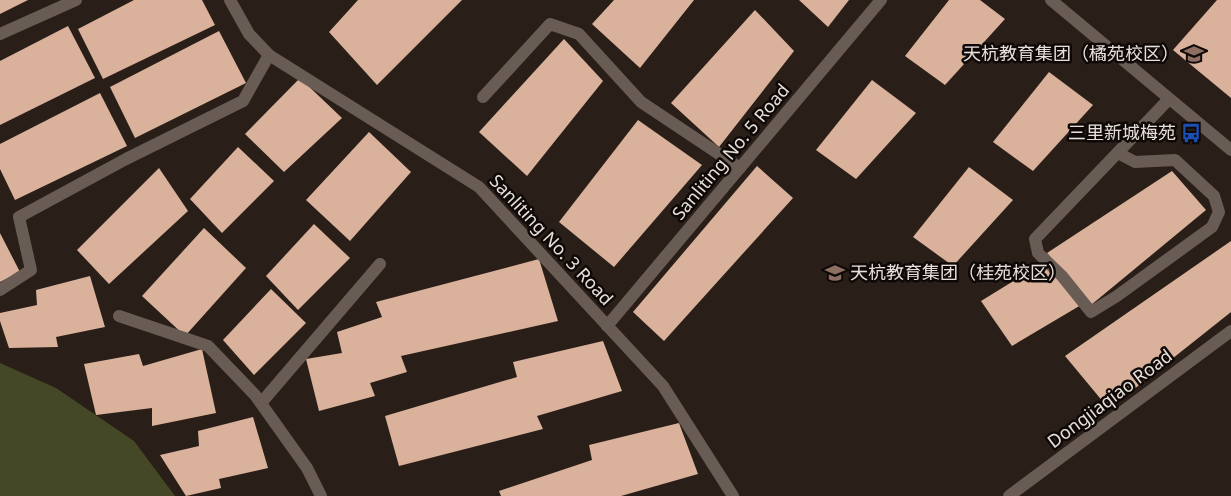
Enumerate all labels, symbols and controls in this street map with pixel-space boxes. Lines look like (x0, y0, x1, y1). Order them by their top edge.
place label: 天杭教育集团（橘苑校区） (963, 41, 1179, 65)
school or university icon: 天杭教育集团（橘苑校区） (1183, 43, 1205, 65)
street label: Sanliting No. 5 Road (666, 78, 794, 224)
place label: 三里新城梅苑 (1068, 120, 1176, 144)
bus stop icon: 三里新城梅苑 (1180, 122, 1202, 144)
street label: Sanliting No. 3 Road (485, 169, 619, 310)
place label: 天杭教育集团（桂苑校区） (850, 260, 1066, 284)
school or university icon: 天杭教育集团（桂苑校区） (824, 262, 846, 284)
street label: Dongjiaqiao Road (1042, 343, 1177, 453)

